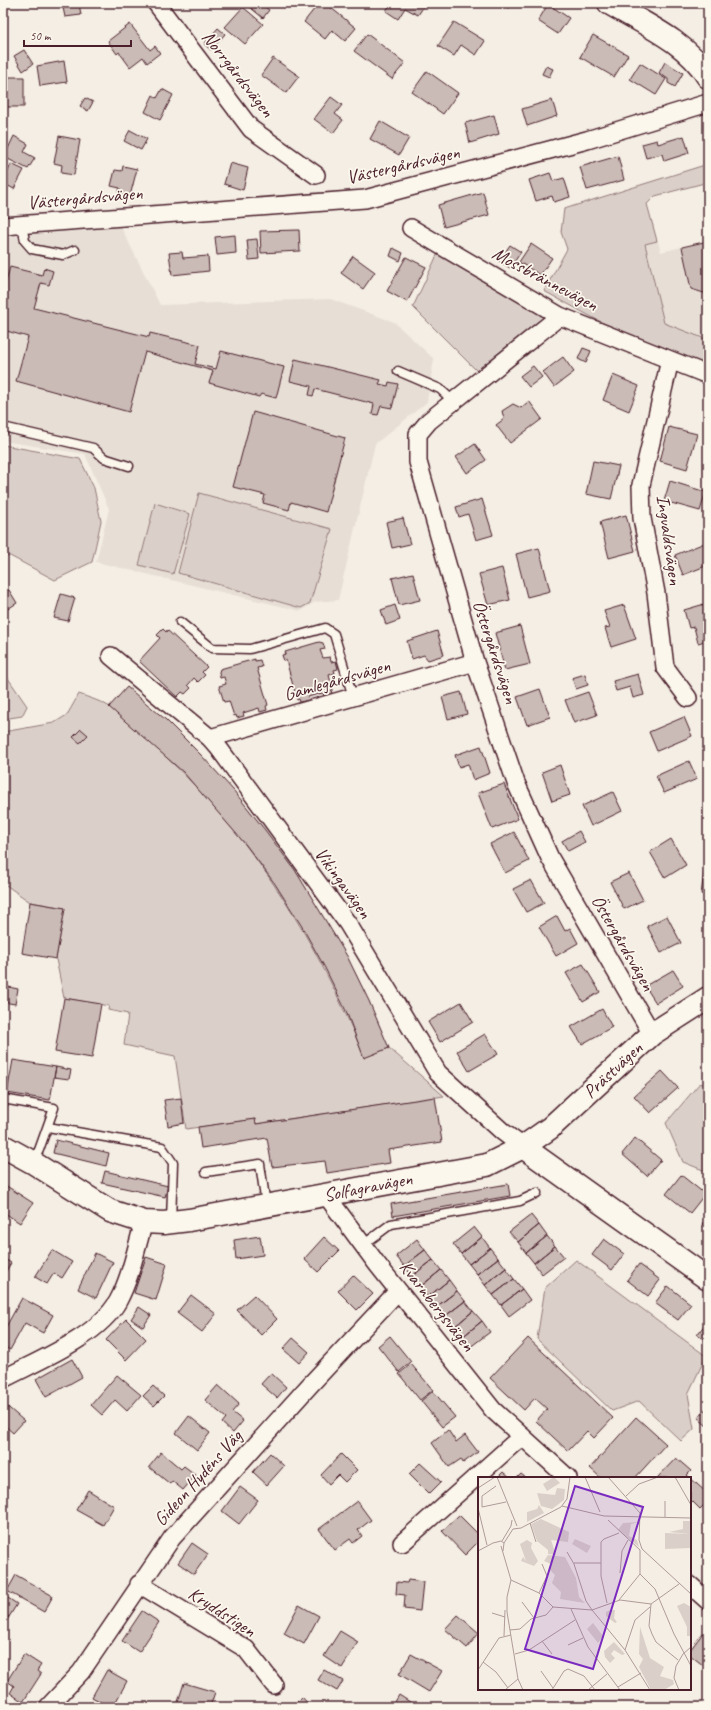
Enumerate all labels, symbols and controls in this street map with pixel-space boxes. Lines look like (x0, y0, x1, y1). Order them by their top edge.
scale bar (24, 22, 131, 48)
street label: Norrgårdsvägen (197, 26, 280, 123)
text: 50 m (30, 28, 52, 44)
street label: Västergårdsvägen (344, 140, 462, 190)
street label: Västergårdsvägen (27, 181, 144, 215)
street label: Mossbrännevägen (488, 241, 602, 317)
street label: Ingvaldsvägen (651, 494, 687, 587)
street label: Östergårdsvägen (467, 597, 523, 707)
street label: Gamlegårdsvägen (281, 653, 393, 707)
street label: Vikingavägen (309, 843, 377, 924)
street label: Östergårdsvägen (586, 891, 660, 996)
street label: Prästvägen (578, 1036, 648, 1104)
street label: Solfagravägen (322, 1167, 415, 1207)
street label: Kvarnbergsvägen (394, 1256, 480, 1357)
street label: Gideon Hydéns Väg (149, 1424, 248, 1531)
inset map (478, 1477, 691, 1690)
street label: Kryddstigen (184, 1581, 261, 1643)

